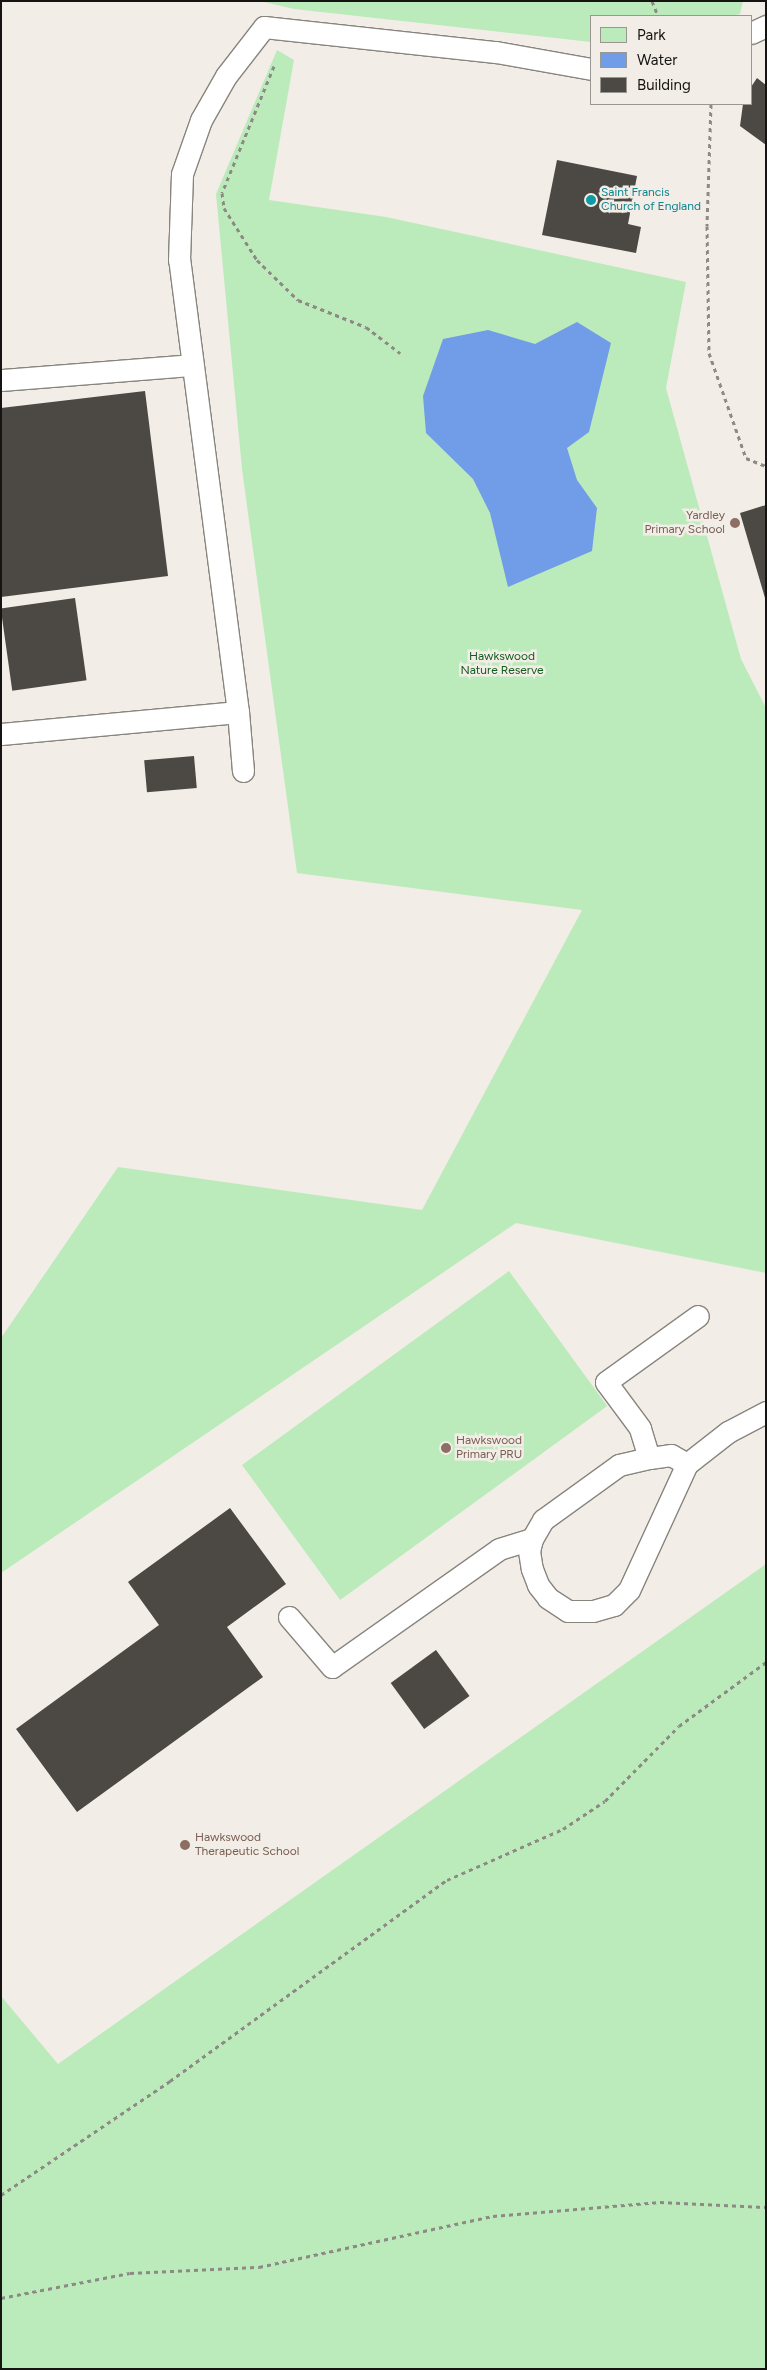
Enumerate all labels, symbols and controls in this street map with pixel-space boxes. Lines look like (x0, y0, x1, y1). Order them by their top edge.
legend (590, 15, 752, 105)
text: Park (637, 26, 666, 44)
text: Water (637, 51, 677, 69)
text: Building (637, 76, 691, 94)
place label: Saint Francis Church of England (601, 186, 701, 214)
marker: Saint Francis Church of England (585, 194, 597, 206)
place label: Yardley Primary School (644, 509, 725, 537)
marker: Yardley Primary School (729, 517, 741, 529)
park label: Hawkswood Nature Reserve (460, 650, 544, 678)
place label: Hawkswood Primary PRU (456, 1434, 522, 1462)
marker: Hawkswood Primary PRU (440, 1442, 452, 1454)
place label: Hawkswood Therapeutic School (195, 1831, 299, 1859)
marker: Hawkswood Therapeutic School (179, 1839, 191, 1851)

